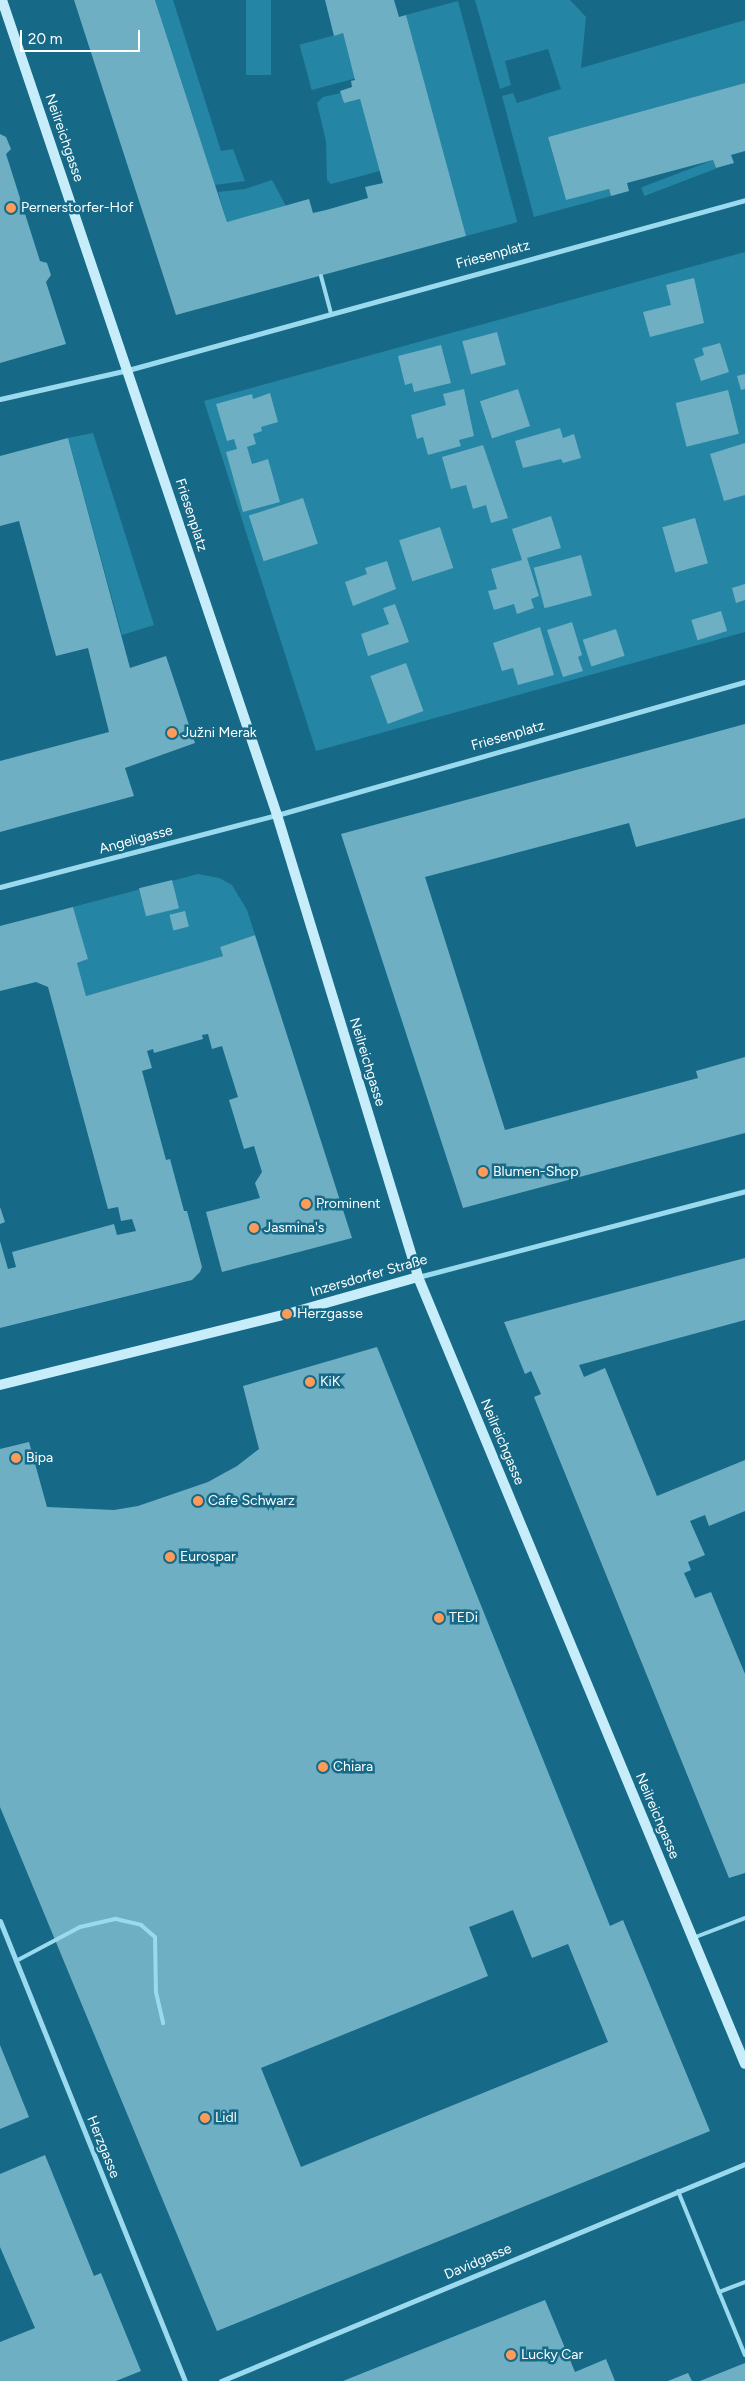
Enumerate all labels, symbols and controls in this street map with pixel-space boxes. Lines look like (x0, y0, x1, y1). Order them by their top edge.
scale bar (22, 20, 142, 52)
text: 20 m (28, 30, 62, 48)
street label: Neilreichgasse (41, 92, 87, 184)
place label: Pernerstorfer-Hof (21, 200, 133, 216)
marker: Pernerstorfer-Hof (5, 202, 17, 214)
street label: Friesenplatz (454, 237, 532, 273)
street label: Friesenplatz (171, 476, 211, 554)
street label: Friesenplatz (469, 717, 547, 755)
place label: Južni Merak (182, 725, 257, 741)
marker: Južni Merak (166, 727, 178, 739)
street label: Angeligasse (97, 822, 175, 858)
street label: Neilreichgasse (346, 1016, 388, 1108)
place label: Blumen-Shop (493, 1164, 578, 1180)
marker: Blumen-Shop (477, 1166, 489, 1178)
place label: Prominent (316, 1196, 381, 1212)
marker: Prominent (300, 1198, 312, 1210)
place label: Jasmina's (264, 1220, 324, 1236)
marker: Jasmina's (248, 1222, 260, 1234)
street label: Inzersdorfer Straße (309, 1251, 429, 1301)
place label: Herzgasse (297, 1306, 363, 1322)
marker: Herzgasse (281, 1308, 293, 1320)
place label: KiK (320, 1374, 340, 1390)
marker: KiK (304, 1376, 316, 1388)
street label: Neilreichgasse (476, 1396, 528, 1488)
place label: Bipa (26, 1450, 53, 1466)
marker: Bipa (10, 1452, 22, 1464)
place label: Cafe Schwarz (208, 1493, 295, 1509)
marker: Cafe Schwarz (192, 1495, 204, 1507)
place label: Eurospar (180, 1549, 236, 1565)
marker: Eurospar (164, 1551, 176, 1563)
place label: TEDi (449, 1610, 478, 1626)
marker: TEDi (433, 1612, 445, 1624)
place label: Chiara (333, 1759, 373, 1775)
marker: Chiara (317, 1761, 329, 1773)
street label: Neilreichgasse (631, 1770, 683, 1862)
place label: Lidl (215, 2110, 237, 2126)
marker: Lidl (199, 2112, 211, 2124)
street label: Herzgasse (83, 2113, 123, 2181)
street label: Davidgasse (442, 2240, 514, 2284)
place label: Lucky Car (521, 2347, 583, 2363)
marker: Lucky Car (505, 2349, 517, 2361)

